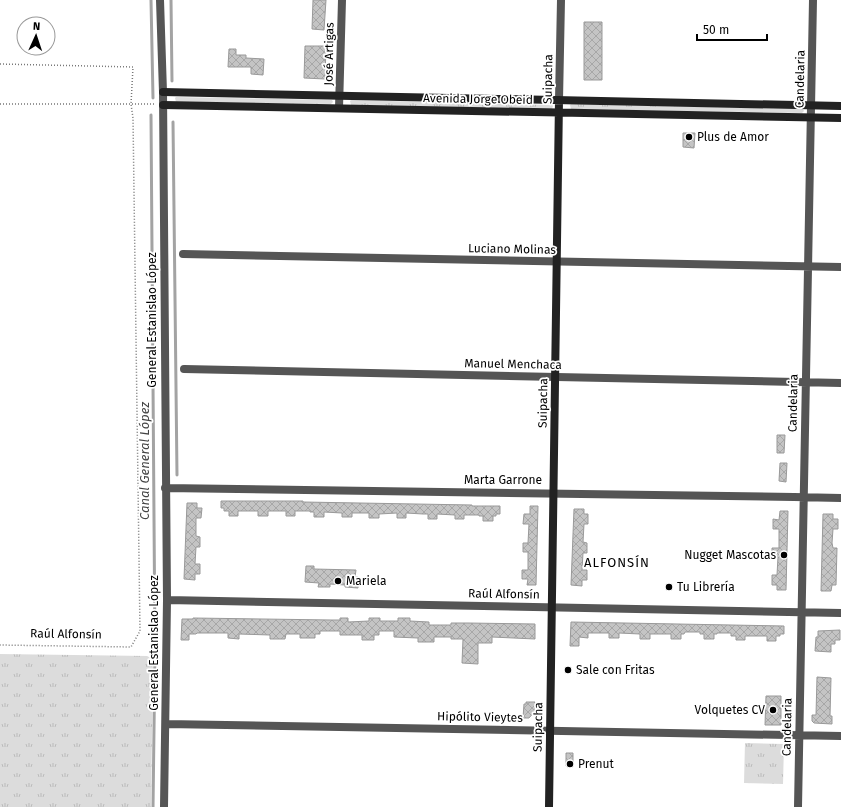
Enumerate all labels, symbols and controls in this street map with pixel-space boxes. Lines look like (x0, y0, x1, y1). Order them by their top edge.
north arrow (16, 16, 56, 56)
scale bar (697, 16, 767, 42)
text: N (33, 20, 40, 33)
street label: José Artigas (321, 22, 337, 86)
text: 50 m (703, 23, 729, 37)
street label: Candelaria (792, 50, 808, 108)
street label: Suipacha (541, 54, 555, 104)
street label: Avenida Jorge Obeid (423, 91, 533, 107)
place label: Plus de Amor (697, 130, 769, 144)
marker: Plus de Amor (684, 132, 694, 142)
street label: Luciano Molinas (468, 241, 556, 257)
street label: General Estanislao López (145, 252, 159, 388)
street label: Manuel Menchaca (464, 356, 562, 372)
street label: Candelaria (785, 374, 801, 432)
street label: Suipacha (536, 378, 550, 428)
water label: Canal General López (137, 402, 152, 520)
street label: Marta Garrone (464, 473, 542, 487)
place label: Nugget Mascotas (684, 548, 776, 562)
marker: Nugget Mascotas (779, 550, 789, 560)
district label: ALFONSÍN (584, 555, 650, 570)
place label: Mariela (346, 574, 386, 588)
street label: General Estanislao López (147, 575, 161, 711)
marker: Mariela (333, 576, 343, 586)
place label: Tu Librería (677, 580, 735, 594)
marker: Tu Librería (664, 582, 674, 592)
street label: Raúl Alfonsín (468, 586, 540, 602)
street label: Raúl Alfonsín (30, 626, 102, 642)
place label: Sale con Fritas (576, 663, 655, 677)
marker: Sale con Fritas (563, 665, 573, 675)
street label: Candelaria (779, 698, 795, 756)
street label: Suipacha (531, 702, 545, 752)
place label: Volquetes CV (695, 703, 765, 717)
marker: Volquetes CV (768, 705, 778, 715)
street label: Hipólito Vieytes (437, 709, 523, 725)
place label: Prenut (578, 757, 615, 771)
marker: Prenut (565, 759, 575, 769)

